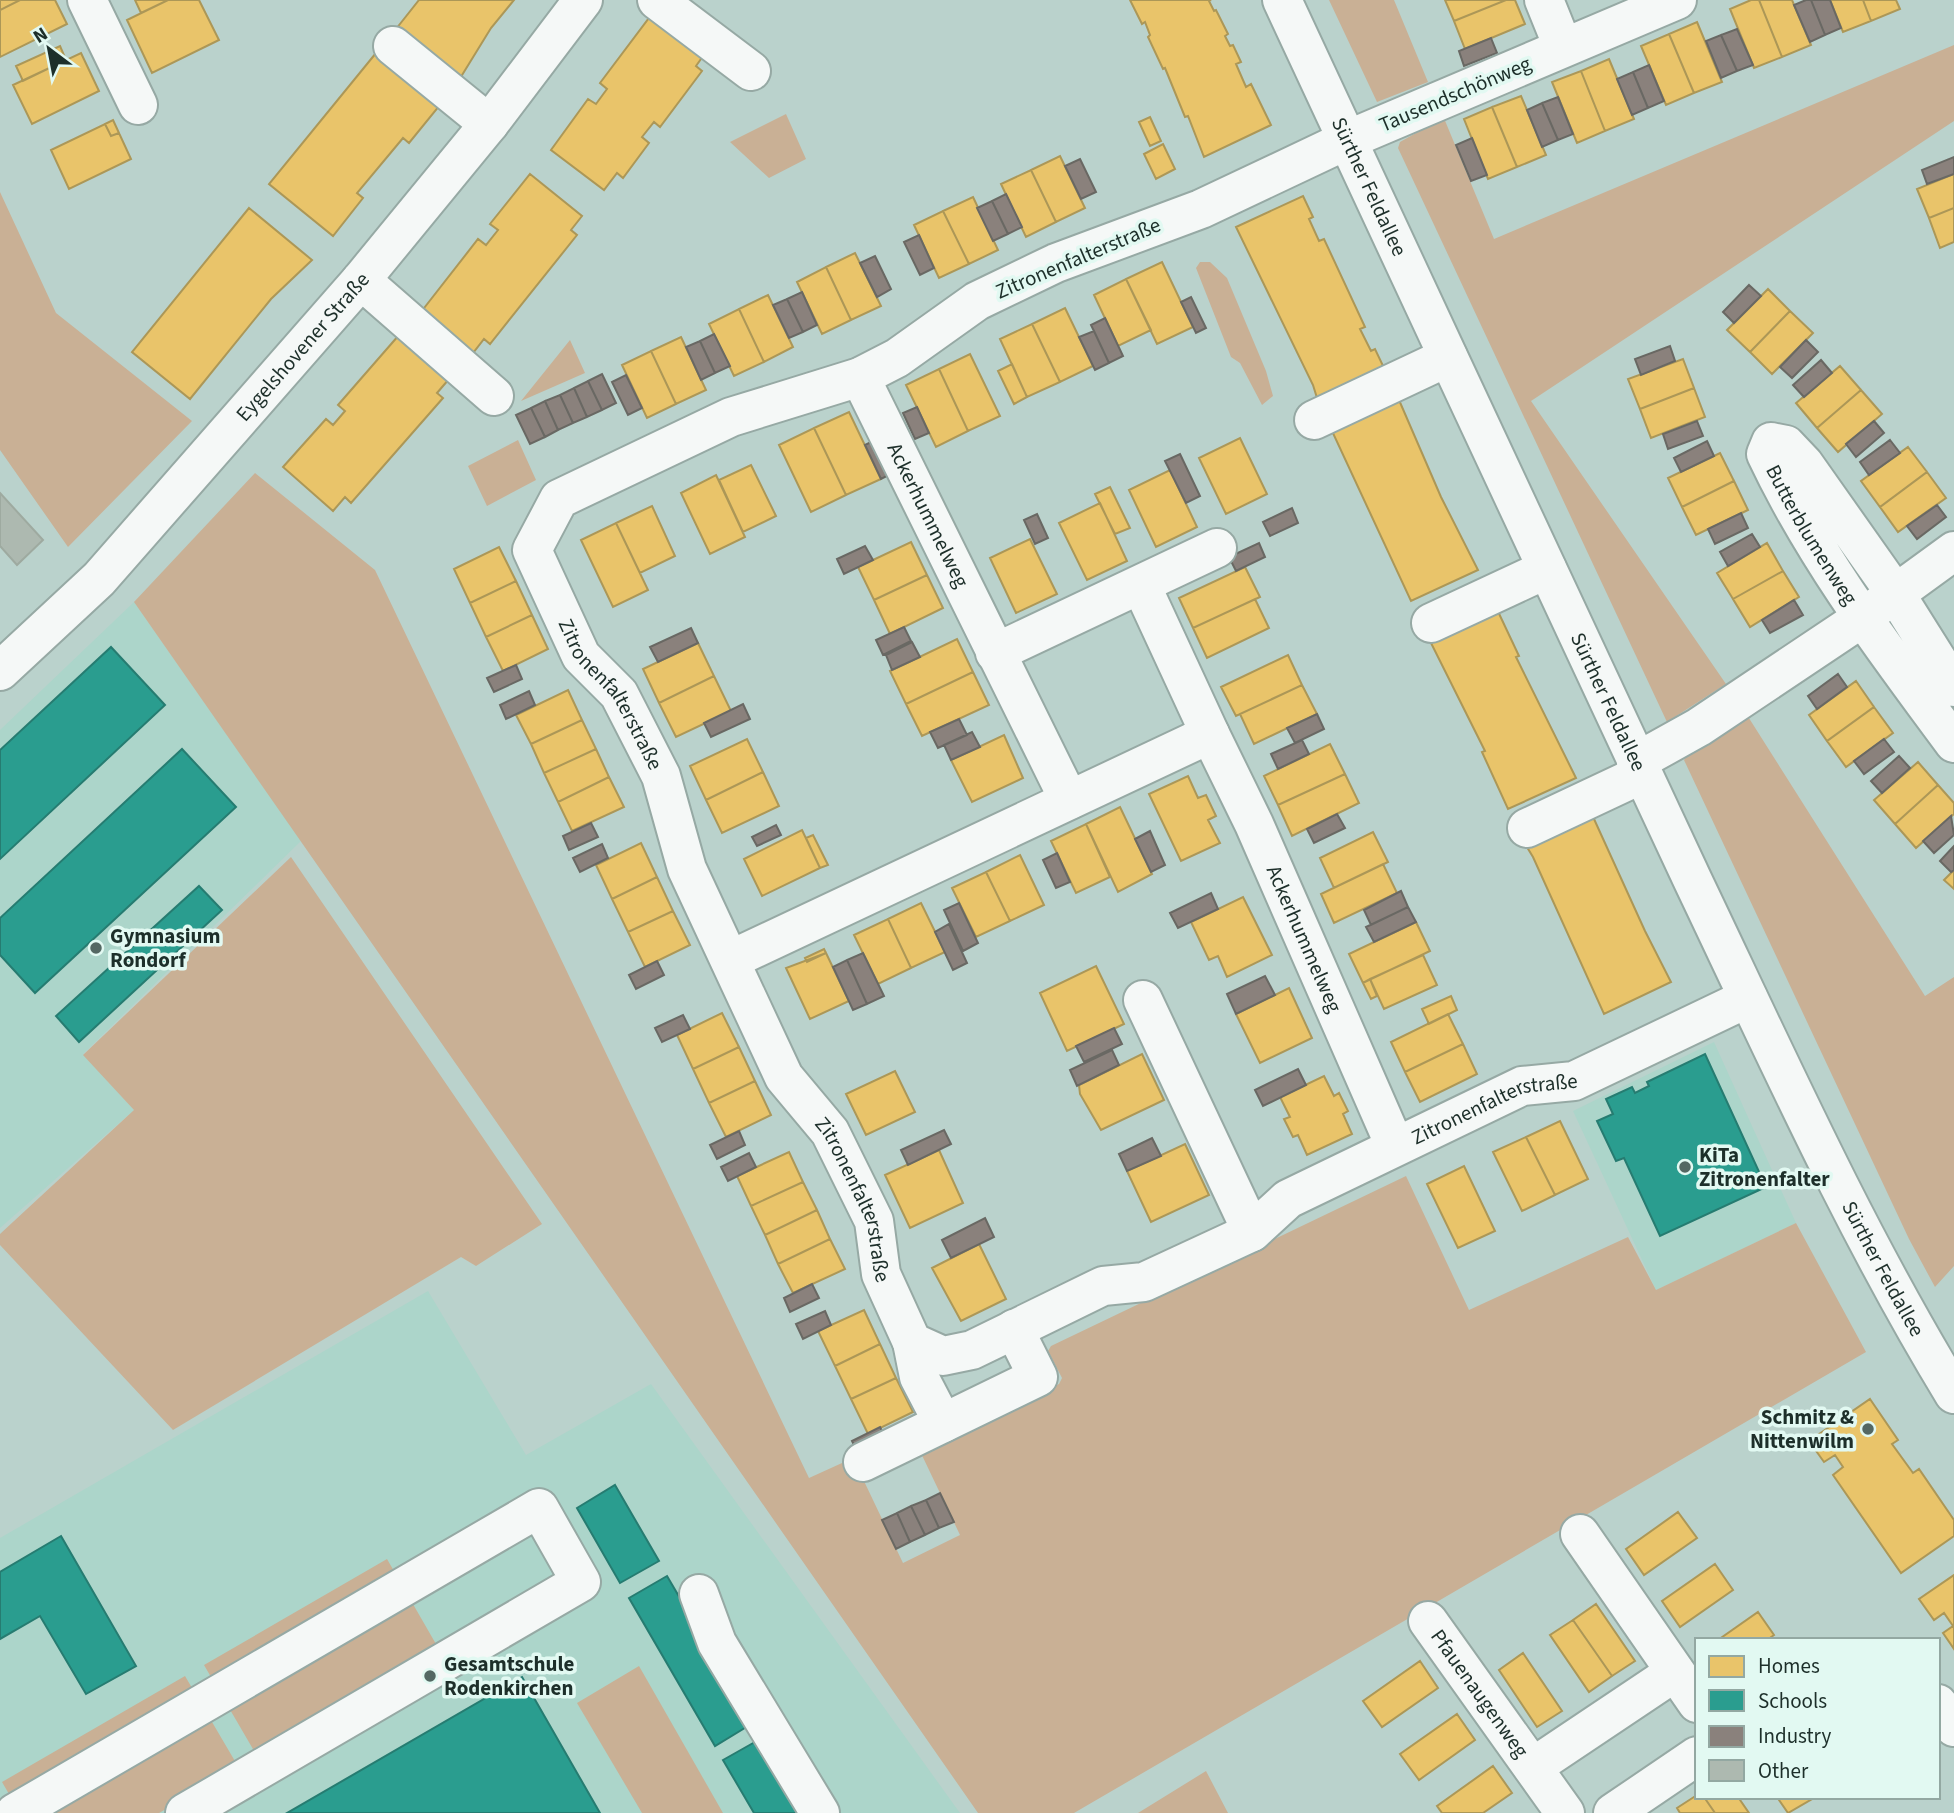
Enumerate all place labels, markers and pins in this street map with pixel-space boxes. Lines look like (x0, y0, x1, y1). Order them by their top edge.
place label: Gymnasium Rondorf (110, 921, 220, 975)
marker: Gymnasium Rondorf (88, 940, 104, 956)
place label: KiTa Zitronenfalter (1699, 1140, 1830, 1194)
marker: KiTa Zitronenfalter (1677, 1159, 1693, 1175)
place label: Schmitz & Nittenwilm (1750, 1402, 1854, 1456)
marker: Schmitz & Nittenwilm (1860, 1421, 1876, 1437)
place label: Gesamtschule Rodenkirchen (444, 1649, 575, 1703)
marker: Gesamtschule Rodenkirchen (422, 1668, 438, 1684)

